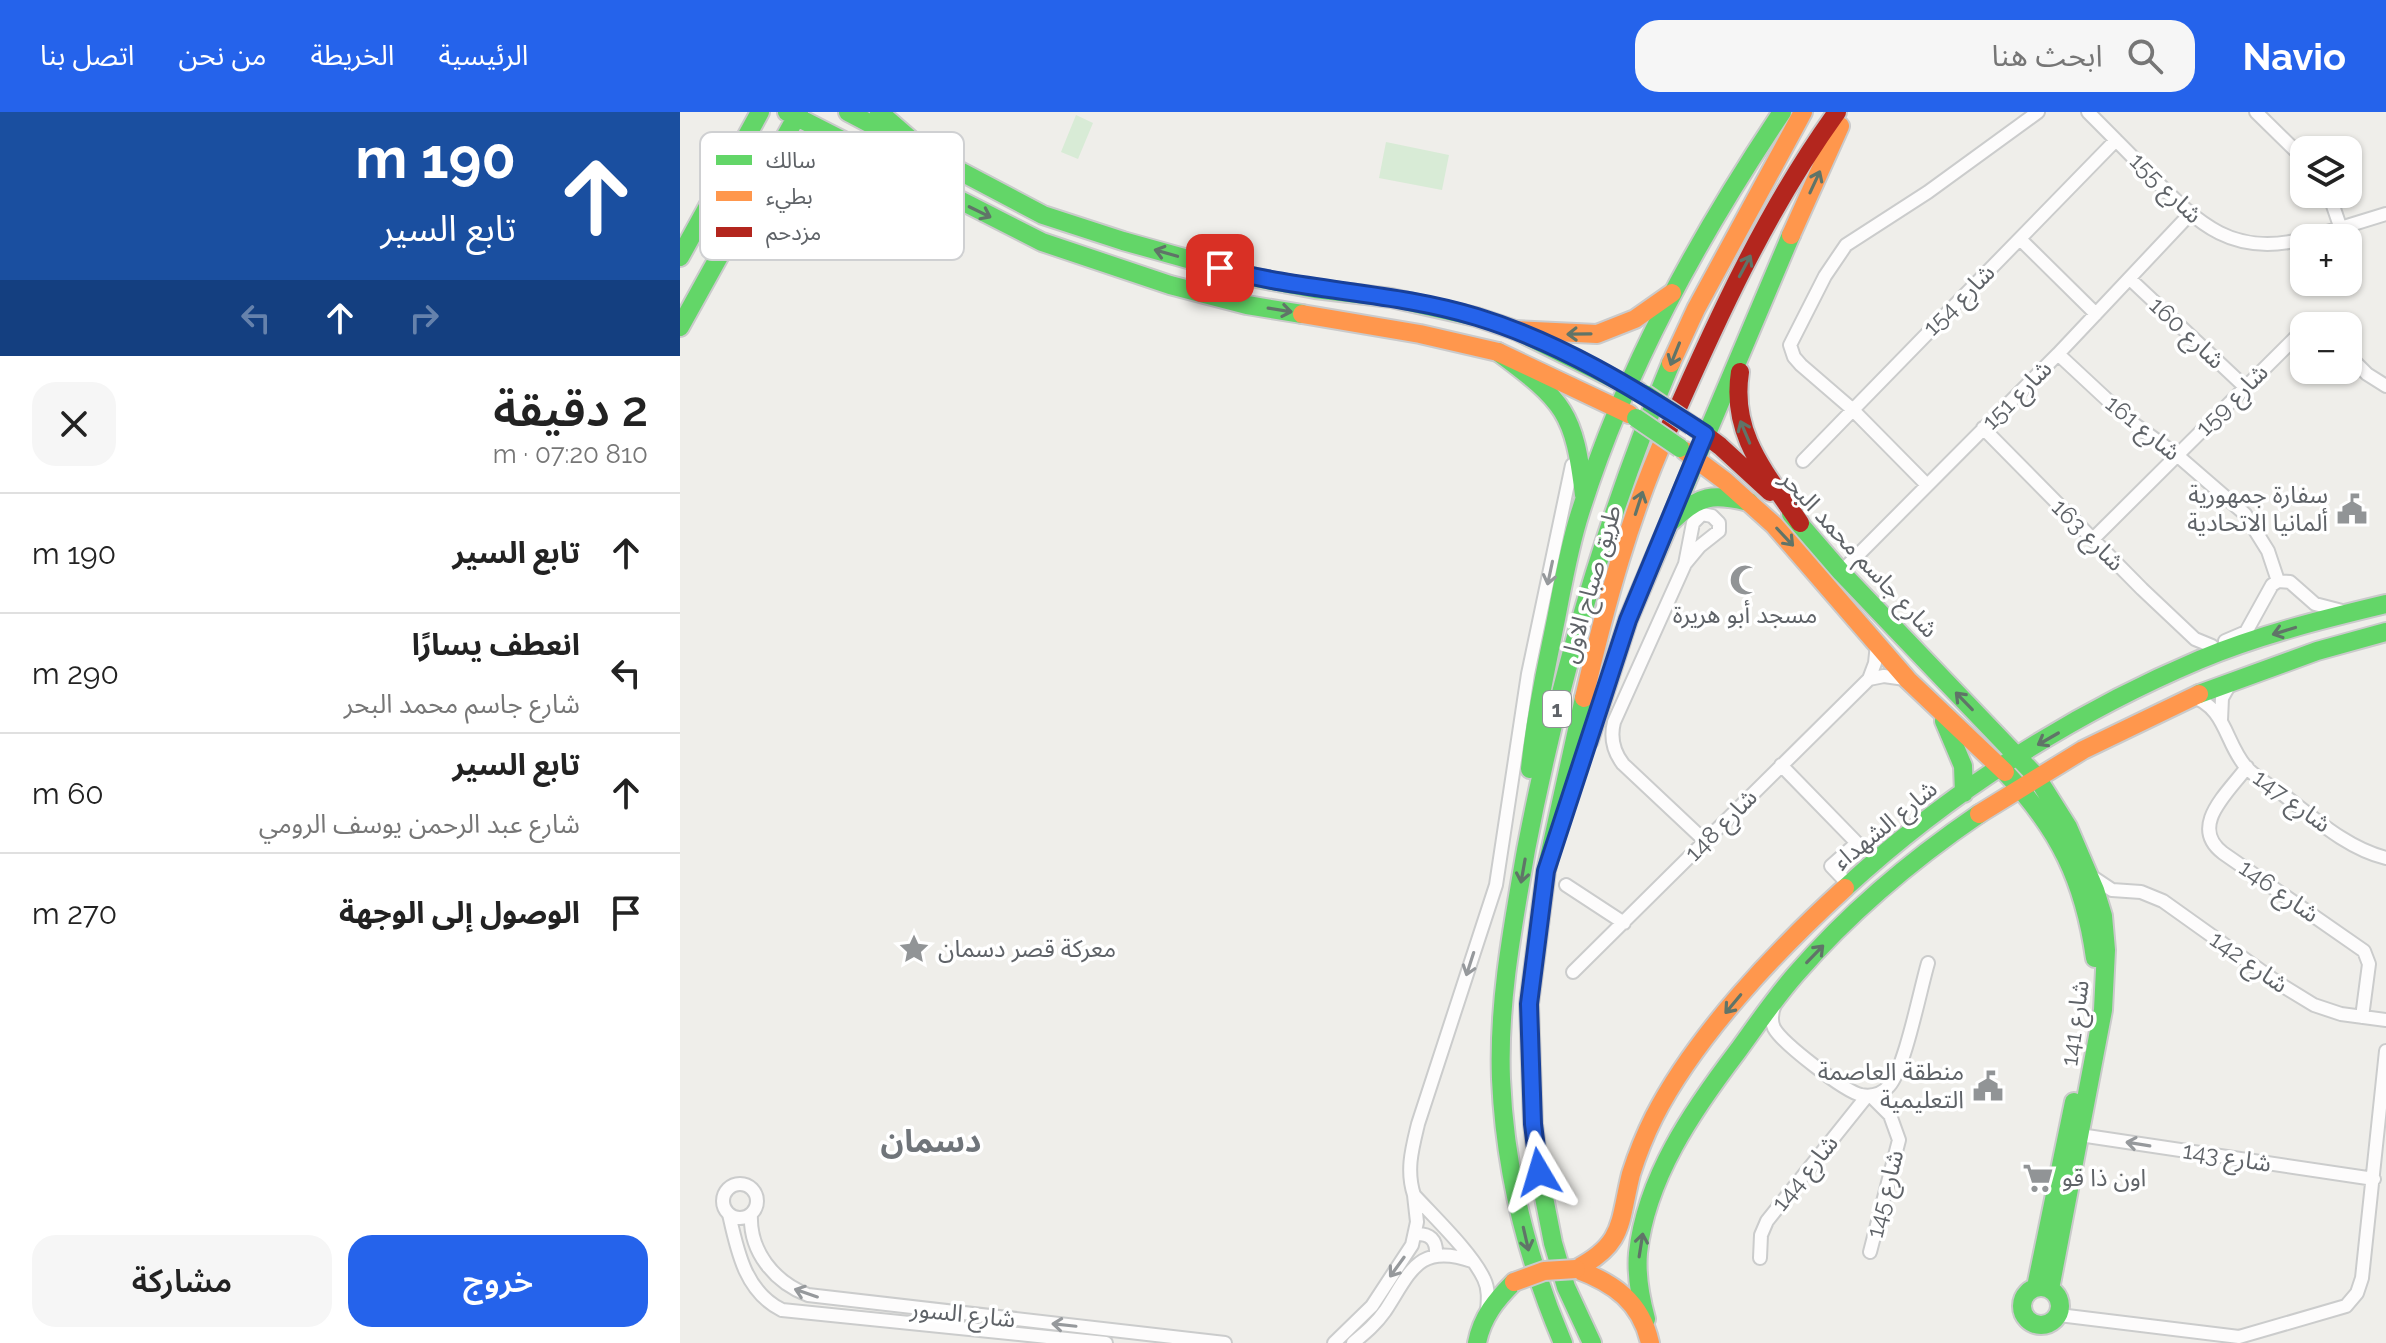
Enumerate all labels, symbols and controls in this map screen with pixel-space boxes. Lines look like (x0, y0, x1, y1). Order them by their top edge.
search box (1635, 20, 2195, 92)
icon: search (2123, 34, 2167, 78)
text: Navio (2243, 34, 2346, 79)
text: ابحث هنا (1992, 38, 2103, 73)
text: اتصل بنا (40, 39, 134, 72)
text: من نحن (178, 39, 267, 72)
text: الخريطة (311, 39, 394, 72)
text: الرئيسية (438, 39, 529, 72)
text: 190 m (355, 125, 516, 191)
legend (700, 132, 964, 260)
map controls (2290, 136, 2362, 384)
button: layers (2290, 136, 2362, 208)
icon: ahead (544, 144, 648, 248)
street label: شارع 155 (2122, 146, 2209, 231)
text: سالك (766, 147, 816, 173)
one-way arrow (1808, 170, 1823, 195)
text: بطيء (766, 183, 813, 213)
one-way arrow (968, 205, 992, 220)
text: تابع السير (381, 207, 516, 249)
text: مزدحم (766, 219, 821, 249)
button: + (2290, 224, 2362, 296)
pin (1186, 234, 1254, 302)
one-way arrow (1153, 245, 1179, 260)
icon: arrive (1198, 246, 1242, 290)
one-way arrow (1738, 255, 1753, 279)
street label: شارع 154 (1917, 258, 2003, 344)
street label: شارع 160 (2142, 291, 2231, 377)
icon: left (234, 296, 278, 340)
icon: ahead (318, 296, 362, 340)
icon: right (402, 296, 446, 340)
one-way arrow (1266, 303, 1292, 318)
button: − (2290, 312, 2362, 384)
one-way arrow (1566, 326, 1593, 342)
one-way arrow (1667, 341, 1681, 366)
street label: شارع 151 (1976, 354, 2060, 438)
street label: شارع 159 (2189, 357, 2276, 444)
text: 2 دقيقة (493, 381, 648, 437)
button: close (32, 382, 116, 466)
street label: شارع 161 (2098, 389, 2187, 469)
one-way arrow (1737, 420, 1752, 445)
text: 810 m · 07:20 (493, 439, 648, 469)
street label: شارع جاسم محمد البحر (1772, 463, 1944, 645)
place label: سفارة جمهورية ألمانيا الاتحادية (2187, 480, 2328, 537)
one-way arrow (1632, 491, 1647, 517)
street label: شارع 163 (2044, 492, 2131, 579)
public building icon: سفارة جمهورية ألمانيا الاتحادية (2335, 492, 2369, 526)
street label: طريق صباح الاول (1554, 501, 1630, 667)
one-way arrow (1775, 527, 1794, 547)
icon: ahead (604, 531, 648, 575)
text: تابع السير (452, 535, 580, 570)
text: 190 m (32, 536, 116, 571)
one-way arrow (1542, 560, 1557, 586)
mosque icon: مسجد أبو هريرة (1728, 563, 1762, 597)
place label: مسجد أبو هريرة (1673, 599, 1817, 629)
one-way arrow (2271, 624, 2297, 639)
text: انعطف يسارًا (412, 627, 580, 662)
icon: left (604, 651, 648, 695)
text: 290 m (32, 656, 119, 691)
text: شارع جاسم محمد البحر (344, 689, 580, 719)
road number: 1 (1543, 691, 1571, 727)
one-way arrow (1954, 691, 1973, 711)
one-way arrow (2037, 731, 2060, 747)
text: تابع السير (452, 747, 580, 782)
street label: شارع 147 (2246, 763, 2337, 841)
icon: ahead (604, 771, 648, 815)
street label: شارع الشهداء (1827, 774, 1945, 878)
text: 60 m (32, 776, 104, 811)
street label: شارع 148 (1678, 782, 1765, 869)
text: شارع عبد الرحمن يوسف الرومي (259, 809, 580, 839)
street label: شارع 146 (2232, 853, 2325, 931)
one-way arrow (1514, 857, 1529, 883)
icon: arrive (604, 891, 648, 935)
text: الوصول إلى الوجهة (339, 895, 580, 930)
text: 270 m (32, 896, 117, 931)
street label: شارع 142 (2203, 924, 2294, 1001)
place icon: معركة قصر دسمان (897, 932, 931, 966)
place label: معركة قصر دسمان (938, 934, 1116, 963)
one-way arrow (1805, 945, 1824, 964)
one-way arrow (1462, 951, 1477, 977)
street label: شارع 141 (2054, 978, 2098, 1068)
one-way arrow (1724, 993, 1742, 1014)
place label: منطقة العاصمة التعليمية (1818, 1057, 1964, 1114)
public building icon: منطقة العاصمة التعليمية (1971, 1069, 2005, 1103)
district label: دسمان (881, 1122, 981, 1159)
street label: شارع 144 (1765, 1129, 1846, 1218)
position arrow (1497, 1130, 1581, 1214)
street label: شارع 143 (2180, 1135, 2273, 1181)
one-way arrow (2126, 1136, 2152, 1151)
street label: شارع 145 (1860, 1147, 1912, 1241)
supermarket icon: اون ذا قو (2021, 1161, 2055, 1195)
place label: اون ذا قو (2062, 1163, 2146, 1192)
one-way arrow (1519, 1226, 1534, 1251)
one-way arrow (1634, 1233, 1649, 1258)
button: مشاركة (32, 1235, 332, 1327)
button: خروج (348, 1235, 648, 1327)
one-way arrow (1388, 1256, 1405, 1278)
one-way arrow (794, 1285, 819, 1300)
street label: شارع السور (908, 1293, 1017, 1336)
one-way arrow (1051, 1317, 1078, 1332)

